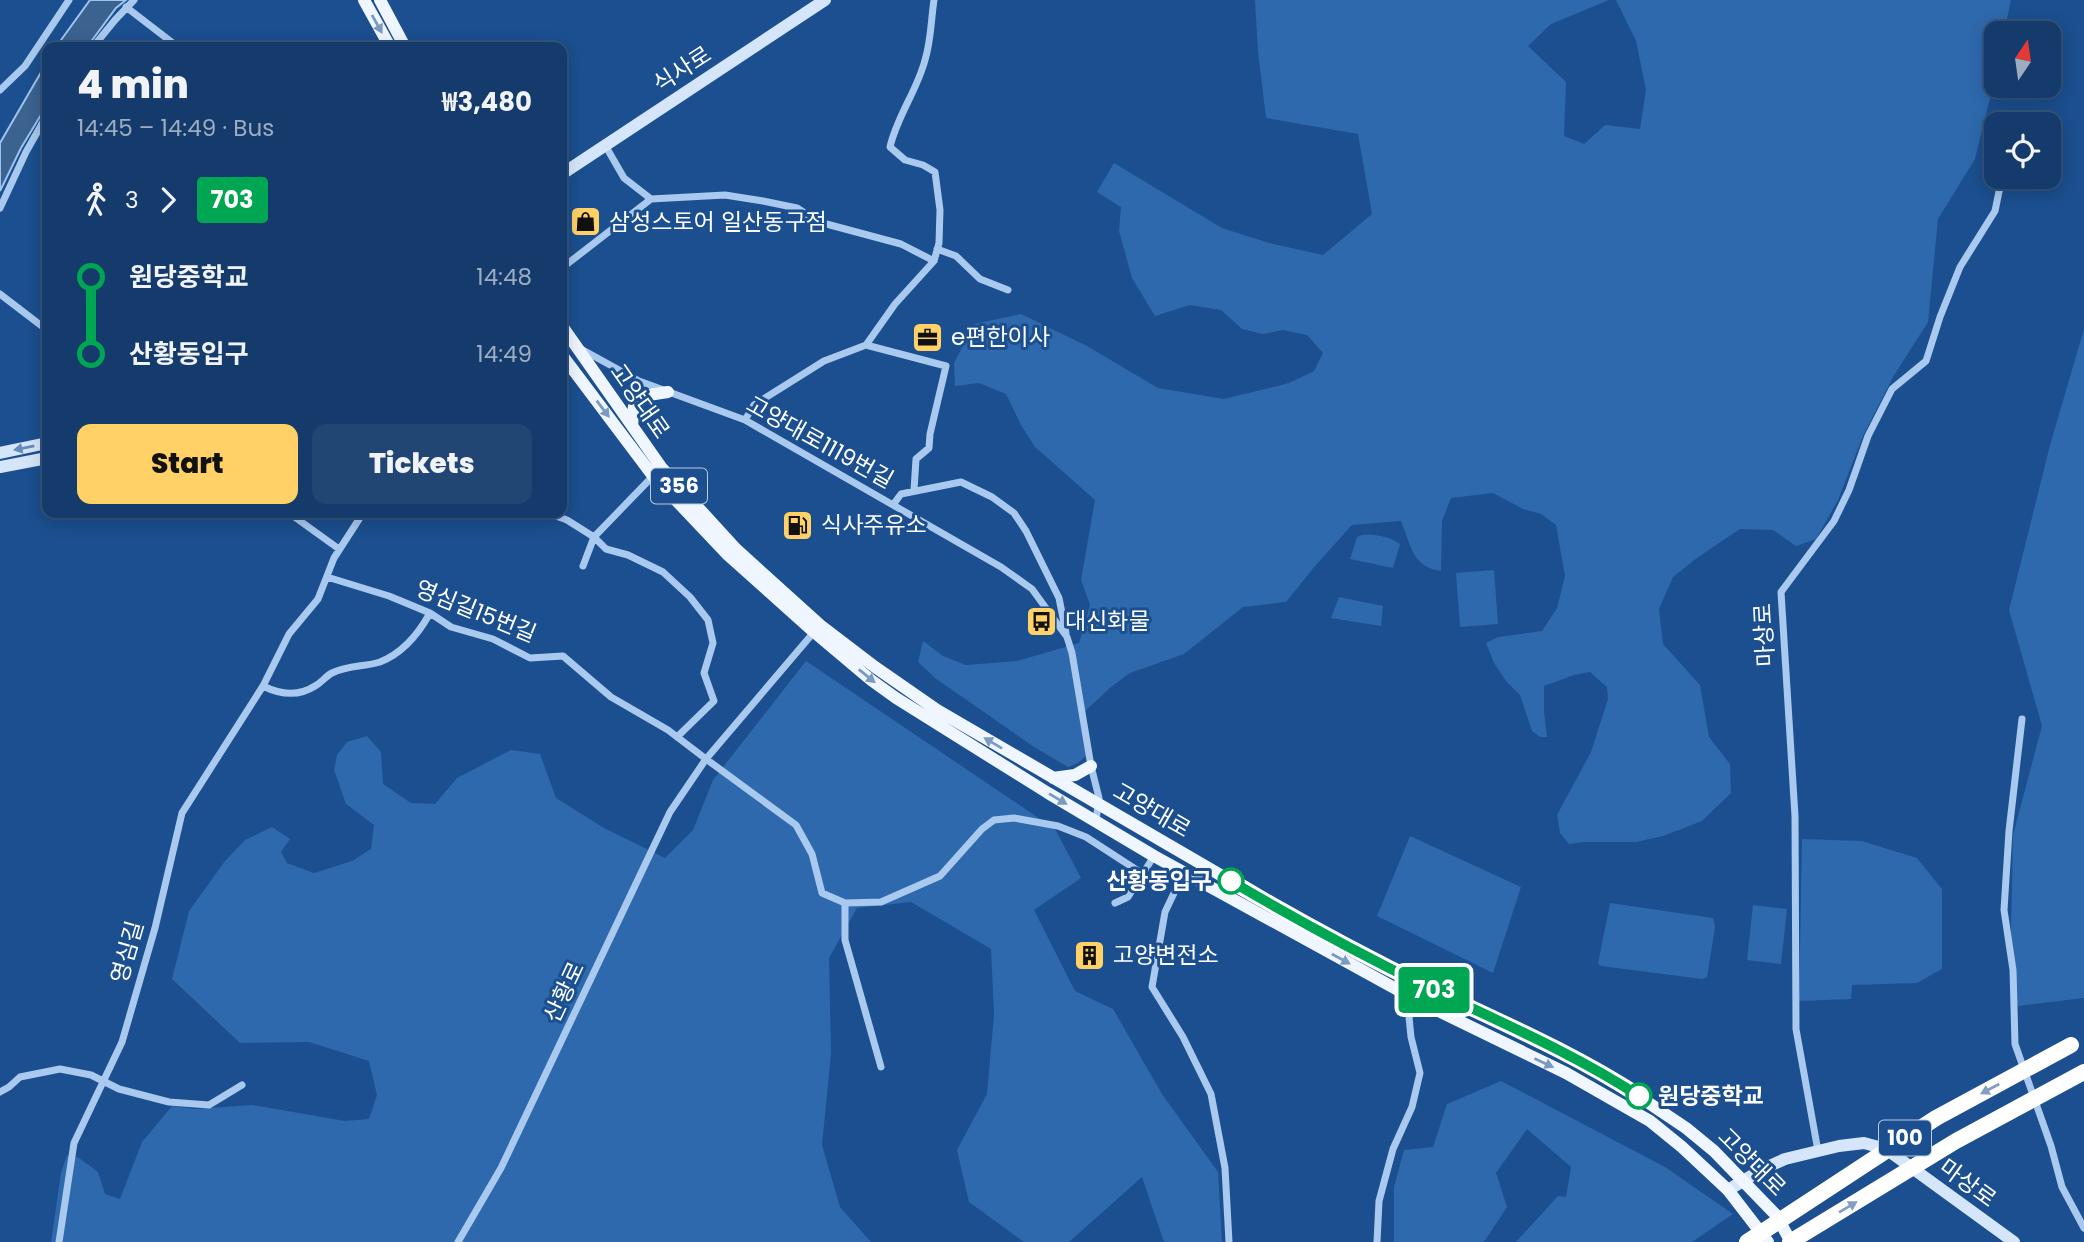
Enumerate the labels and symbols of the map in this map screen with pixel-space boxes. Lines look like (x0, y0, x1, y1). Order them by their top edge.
one-way arrow (371, 14, 383, 33)
north arrow (1984, 21, 2062, 98)
street label: 식사로 (647, 38, 717, 100)
shop icon: 삼성스토어 일산동구점 (569, 205, 603, 239)
place label: 삼성스토어 일산동구점 (609, 206, 827, 238)
office icon: e편한이사 (911, 320, 945, 354)
place label: e편한이사 (951, 321, 1050, 353)
street label: 고양대로 (603, 357, 677, 445)
street label: 고양대로1119번길 (741, 388, 899, 496)
one-way arrow (596, 400, 610, 419)
one-way arrow (13, 442, 35, 453)
road number: 356 (651, 468, 707, 504)
fuel station icon: 식사주유소 (781, 508, 815, 542)
place label: 식사주유소 (821, 509, 927, 541)
street label: 영심길15번길 (411, 572, 541, 650)
street label: 마상로 (1746, 602, 1782, 668)
bus stop icon: 대신화물 (1025, 604, 1059, 638)
place label: 대신화물 (1065, 605, 1150, 637)
one-way arrow (857, 668, 875, 683)
one-way arrow (984, 737, 1003, 749)
street label: 고양대로 (1107, 775, 1197, 845)
one-way arrow (1048, 792, 1067, 805)
place label: 산황동입구 (1106, 865, 1212, 897)
marker: 산황동입구 (1218, 868, 1244, 894)
street label: 영심길 (103, 917, 151, 987)
building icon: 고양변전소 (1073, 938, 1107, 972)
place label: 고양변전소 (1113, 939, 1219, 971)
one-way arrow (1331, 953, 1351, 965)
street label: 산황로 (536, 956, 592, 1028)
line badge: 703 (1394, 967, 1474, 1013)
one-way arrow (1533, 1058, 1554, 1069)
place label: 원당중학교 (1658, 1080, 1764, 1112)
marker: 원당중학교 (1626, 1083, 1652, 1109)
one-way arrow (1979, 1083, 1999, 1095)
road number: 100 (1879, 1120, 1931, 1156)
street label: 고양대로 (1711, 1121, 1793, 1203)
street label: 마상로 (1933, 1151, 2003, 1215)
one-way arrow (1839, 1201, 1858, 1213)

